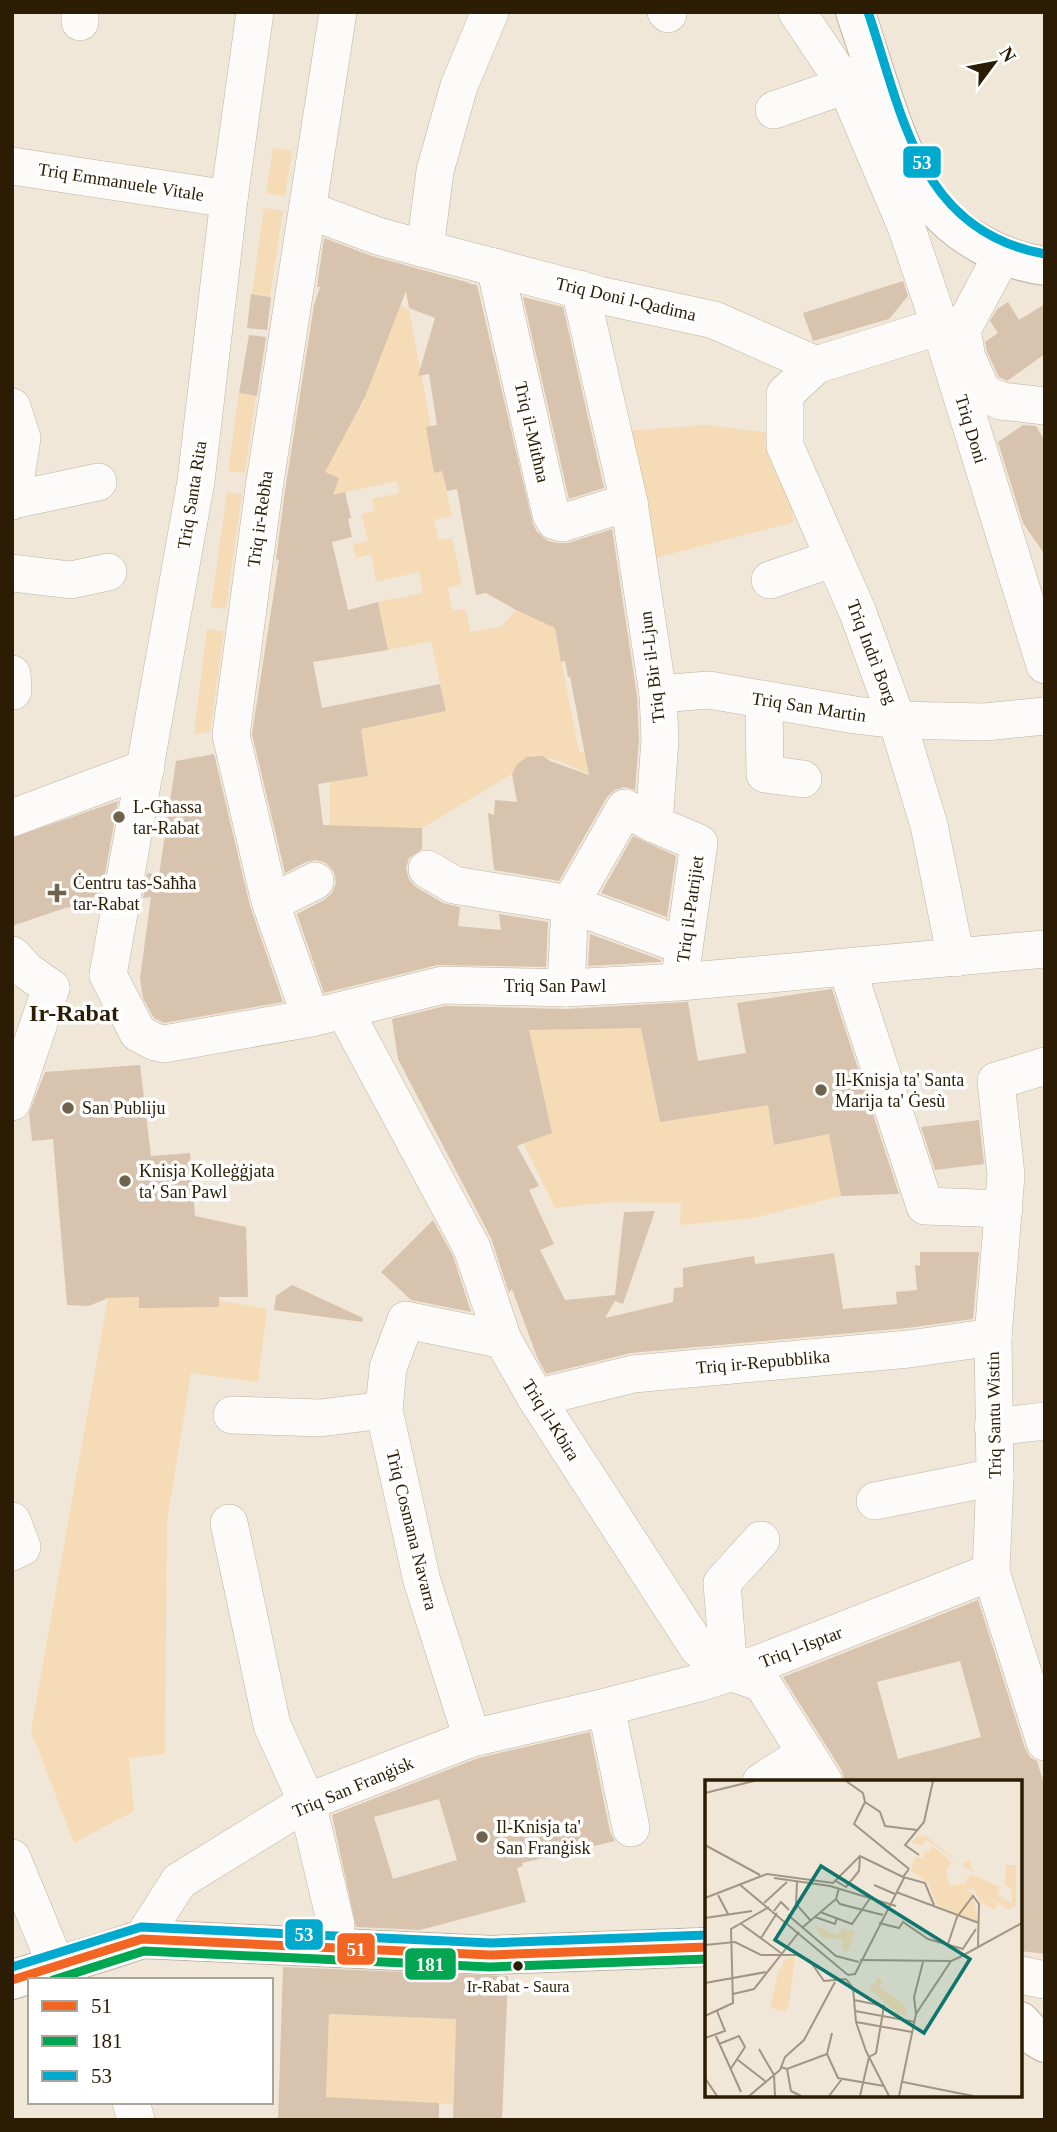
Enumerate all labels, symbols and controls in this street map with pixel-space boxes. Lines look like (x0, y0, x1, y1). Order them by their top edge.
north arrow (959, 28, 1029, 98)
text: N (995, 43, 1021, 66)
line badge: 53 (902, 145, 942, 179)
text: 53 (913, 152, 932, 173)
street label: Triq Emmanuele Vitale (37, 159, 205, 205)
street label: Triq Doni l-Qadima (554, 273, 698, 325)
street label: Triq il-Mitħna (511, 380, 553, 484)
street label: Triq Doni (951, 392, 991, 466)
street label: Triq Santa Rita (174, 439, 210, 551)
street label: Triq ir-Rebħa (243, 469, 277, 569)
street label: Triq Indrì Borg (843, 597, 901, 707)
street label: Triq Bir il-Ljun (635, 610, 669, 724)
street label: Triq San Martin (750, 688, 868, 726)
place label: L-Għassa tar-Rabat (133, 797, 202, 838)
marker: L-Għassa tar-Rabat (111, 809, 127, 825)
street label: Triq il-Patrijiet (673, 854, 707, 964)
place label: Ċentru tas-Saħħa tar-Rabat (73, 873, 196, 914)
marker: Ċentru tas-Saħħa tar-Rabat (47, 883, 67, 903)
street label: Triq San Pawl (504, 976, 606, 996)
district label: Ir-Rabat (29, 1000, 119, 1026)
place label: Il-Knisja ta' Santa Marija ta' Ġesù (835, 1070, 964, 1111)
marker: Il-Knisja ta' Santa Marija ta' Ġesù (813, 1082, 829, 1098)
place label: San Publiju (82, 1098, 166, 1118)
marker: San Publiju (60, 1100, 76, 1116)
place label: Knisja Kolleġġjata ta' San Pawl (139, 1161, 274, 1202)
marker: Knisja Kolleġġjata ta' San Pawl (117, 1173, 133, 1189)
street label: Triq ir-Repubblika (695, 1346, 831, 1378)
street label: Triq Santu Wistin (983, 1351, 1005, 1479)
street label: Triq il-Kbira (518, 1376, 584, 1464)
street label: Triq Cosmana Navarra (382, 1448, 442, 1612)
street label: Triq l-Isptar (757, 1622, 845, 1672)
street label: Triq San Franġisk (290, 1753, 416, 1821)
inset map (705, 1780, 1022, 2097)
place label: Il-Knisja ta' San Franġisk (496, 1817, 591, 1858)
marker: Il-Knisja ta' San Franġisk (474, 1829, 490, 1845)
line badge: 53 (284, 1918, 324, 1951)
text: 53 (295, 1924, 314, 1945)
line badge: 51 (336, 1932, 376, 1966)
text: 51 (347, 1939, 366, 1960)
line badge: 181 (404, 1947, 457, 1981)
text: 181 (416, 1954, 444, 1975)
marker: Ir-Rabat - Saura (511, 1959, 525, 1973)
legend (28, 1978, 273, 2104)
place label: Ir-Rabat - Saura (467, 1978, 569, 1995)
text: 51 (91, 1994, 112, 2018)
text: 181 (91, 2029, 123, 2053)
text: 53 (91, 2064, 112, 2088)

